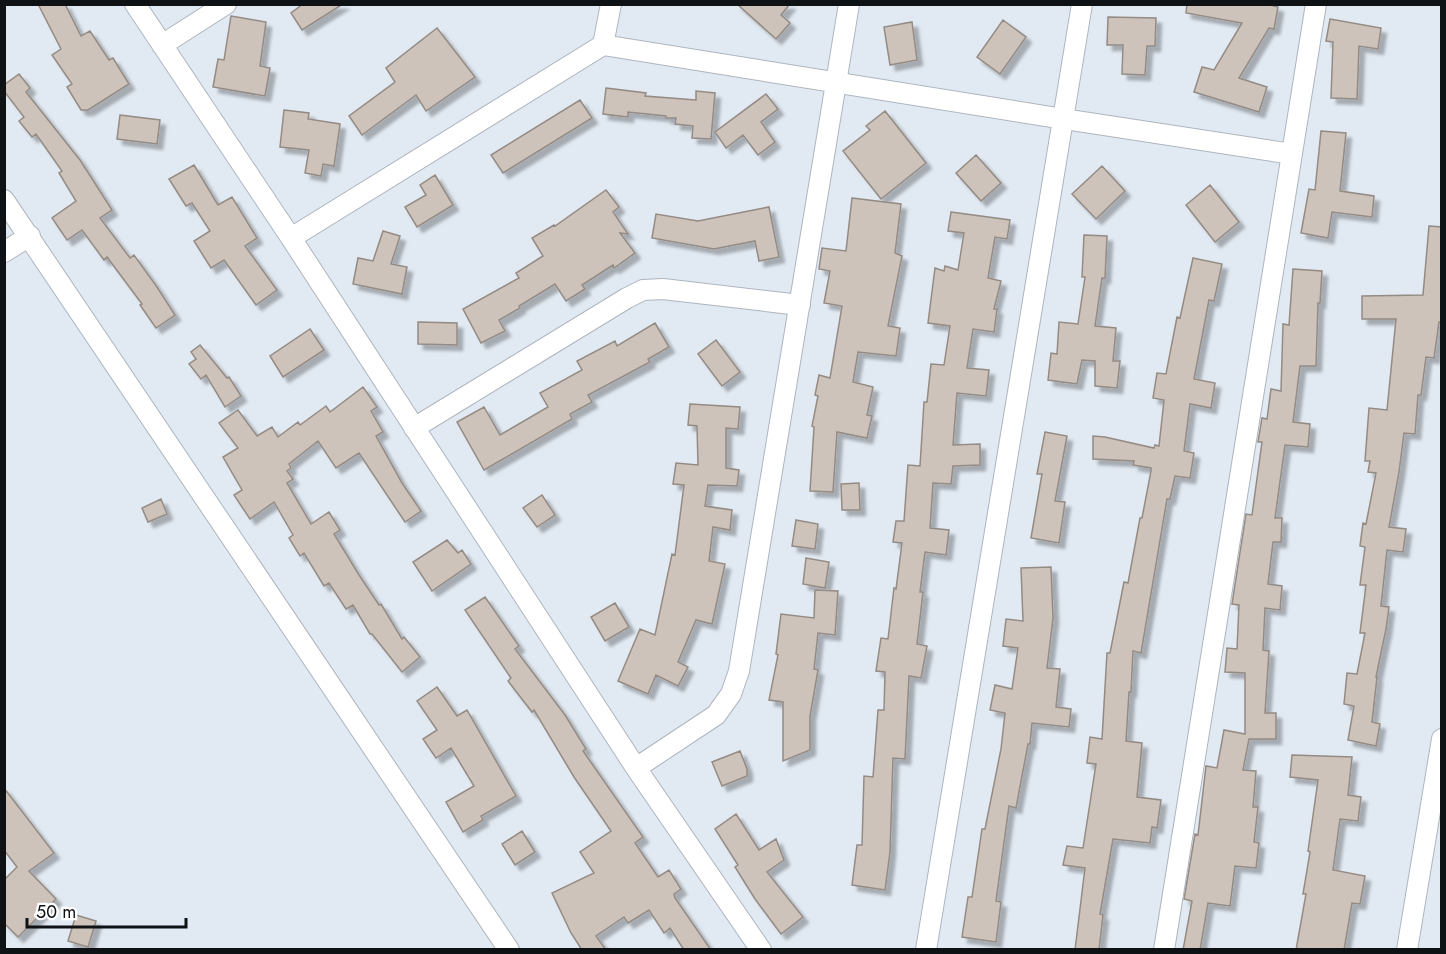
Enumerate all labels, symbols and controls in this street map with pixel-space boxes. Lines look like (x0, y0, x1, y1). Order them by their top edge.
scale bar (27, 891, 186, 929)
text: 50 m (36, 899, 76, 925)

